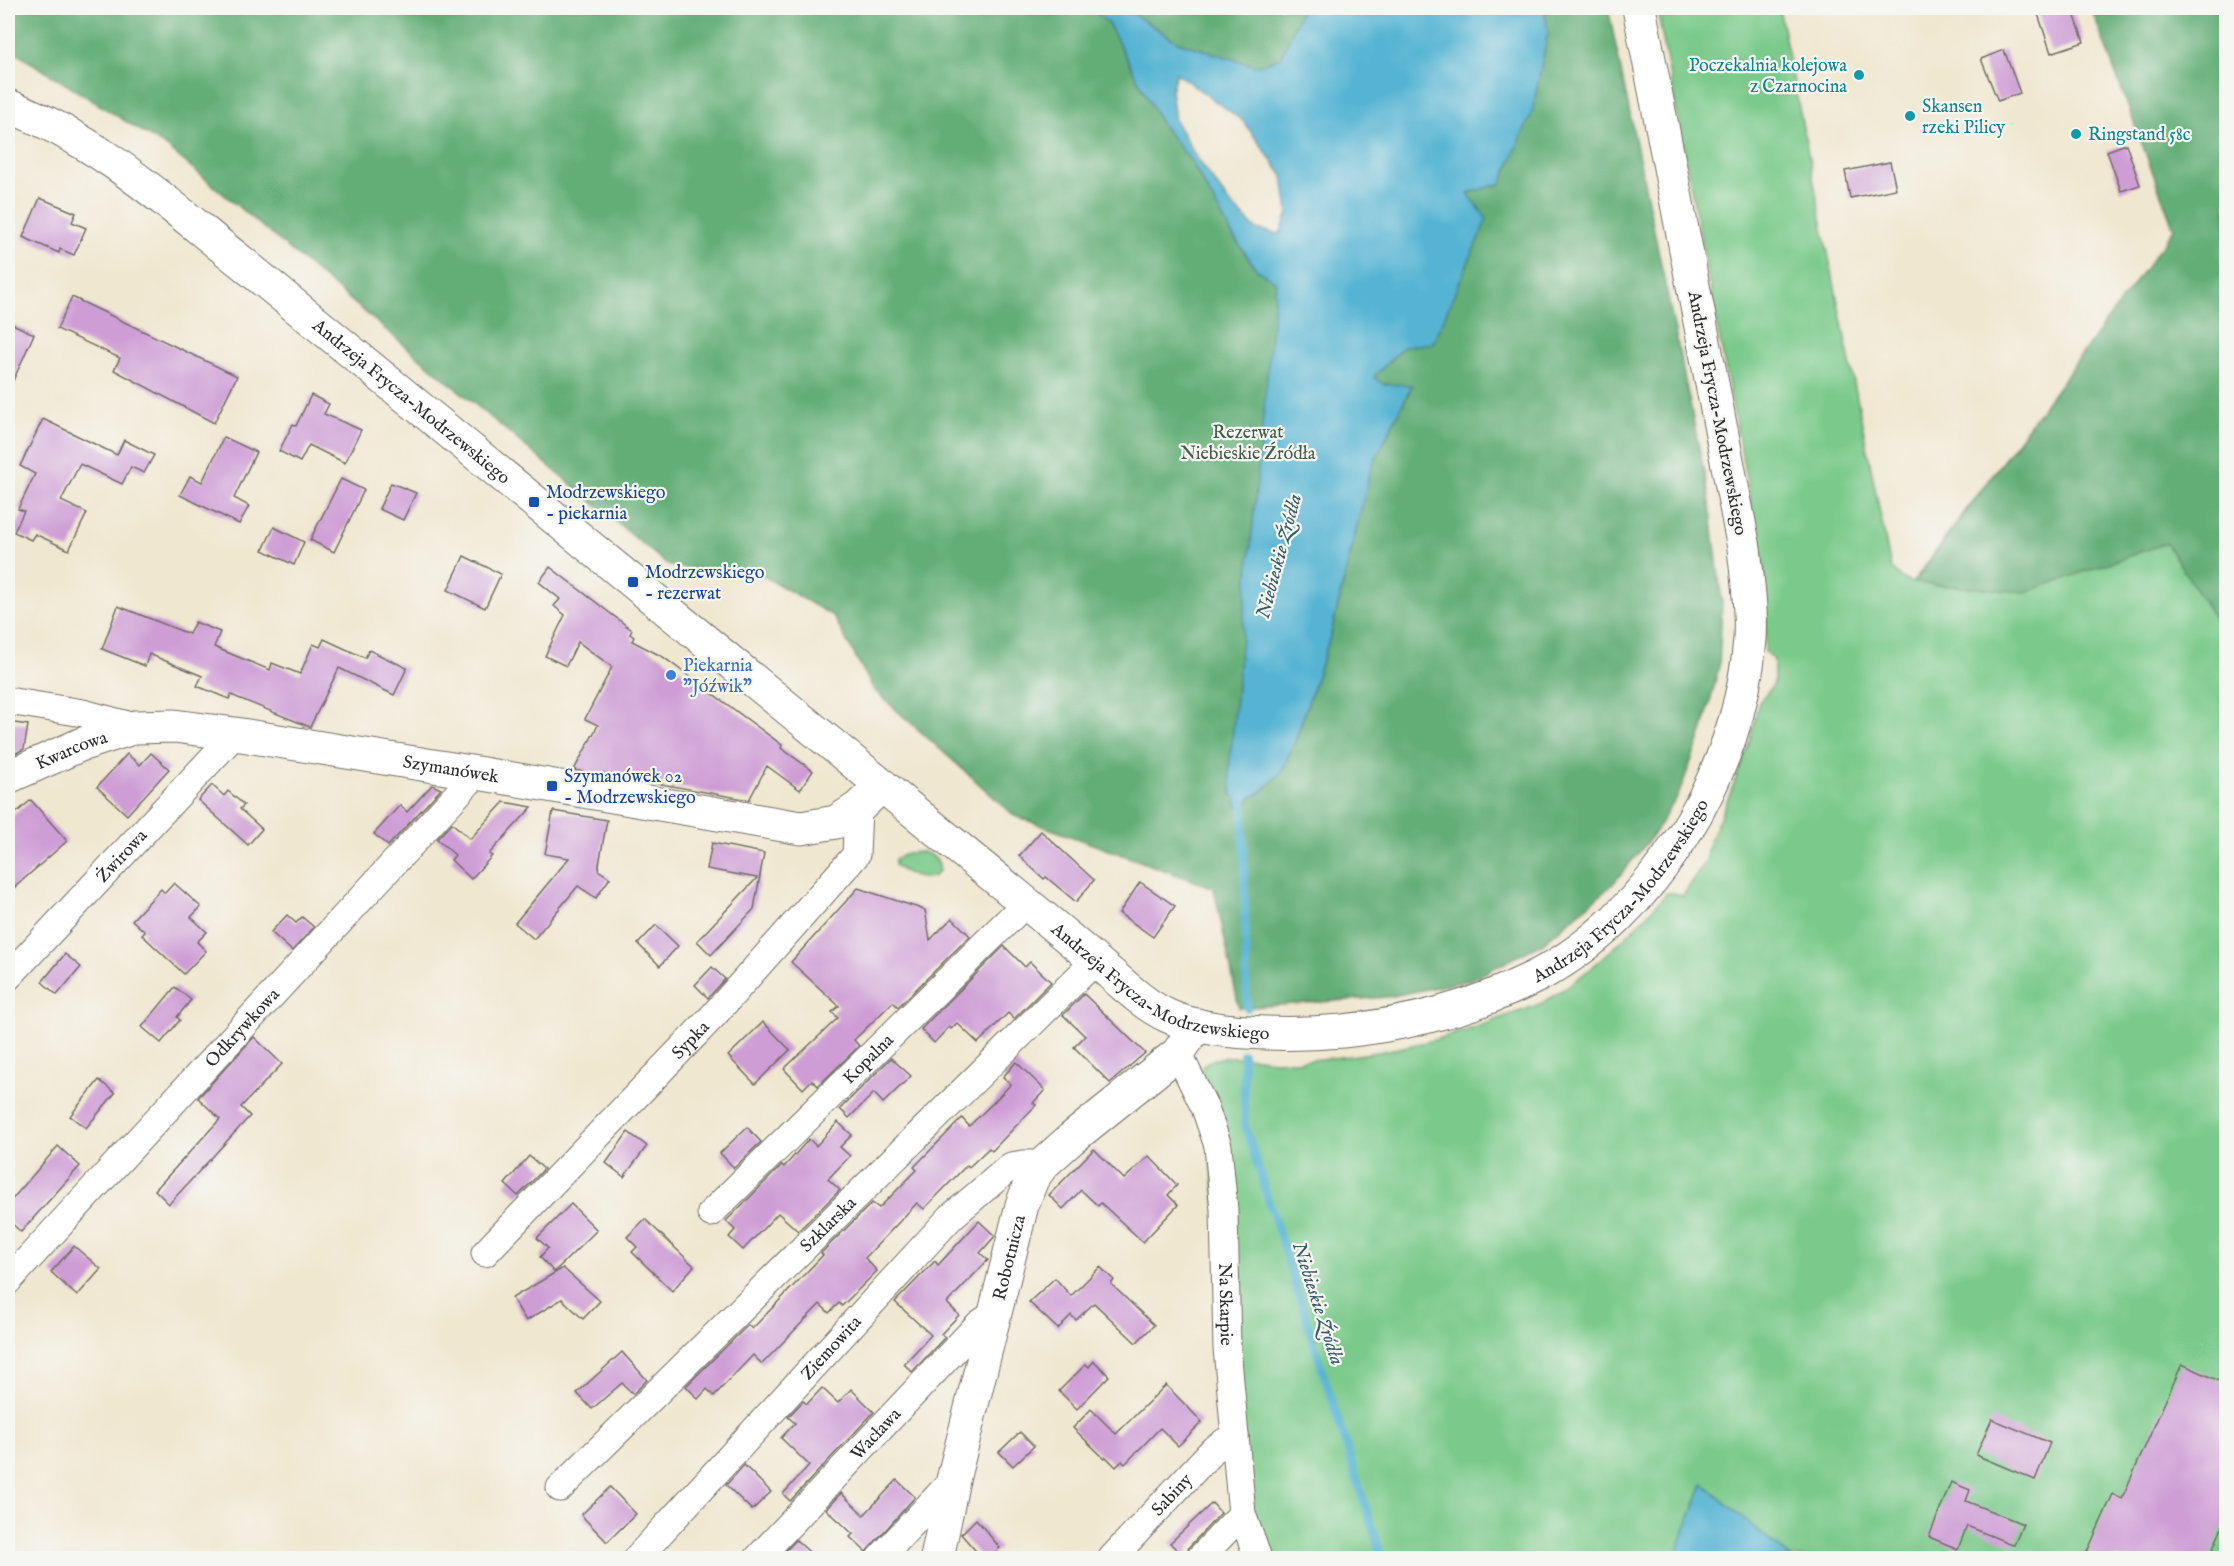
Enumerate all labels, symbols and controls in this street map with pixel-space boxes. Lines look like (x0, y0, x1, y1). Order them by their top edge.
place label: Poczekalnia kolejowa z Czarnocina (1689, 55, 1847, 99)
marker: Poczekalnia kolejowa z Czarnocina (1852, 68, 1866, 82)
place label: Skansen rzeki Pilicy (1922, 96, 2005, 140)
marker: Skansen rzeki Pilicy (1903, 109, 1917, 123)
place label: Ringstand 58c (2088, 124, 2191, 147)
marker: Ringstand 58c (2069, 127, 2083, 141)
street label: Andrzeja Frycza-Modrzewskiego (1681, 288, 1752, 538)
street label: Andrzeja Frycza-Modrzewskiego (306, 314, 515, 490)
park label: Rezerwat Niebieskie Źródła (1180, 422, 1316, 466)
place label: Modrzewskiego - piekarnia (546, 482, 666, 526)
water label: Niebieskie Źródła (1250, 491, 1309, 622)
marker: Modrzewskiego - piekarnia (527, 495, 541, 509)
place label: Modrzewskiego - rezerwat (645, 562, 765, 606)
marker: Modrzewskiego - rezerwat (626, 575, 640, 589)
place label: Piekarnia "Jóźwik" (683, 655, 753, 699)
marker: Piekarnia "Jóźwik" (664, 668, 678, 682)
street label: Kwarcowa (32, 727, 111, 776)
street label: Szymanówek (401, 751, 501, 790)
place label: Szymanówek 02 - Modrzewskiego (564, 766, 696, 810)
marker: Szymanówek 02 - Modrzewskiego (545, 779, 559, 793)
street label: Andrzeja Frycza-Modrzewskiego (1529, 795, 1715, 989)
street label: Żwirowa (91, 825, 153, 888)
street label: Andrzeja Frycza-Modrzewskiego (1045, 918, 1270, 1046)
street label: Odkrywkowa (201, 984, 286, 1073)
street label: Sypka (667, 1016, 715, 1065)
street label: Kopalna (839, 1029, 899, 1090)
street label: Szklarska (796, 1192, 862, 1258)
street label: Robotnicza (989, 1213, 1032, 1303)
water label: Niebieskie Źródła (1285, 1238, 1350, 1369)
street label: Na Skarpie (1212, 1263, 1237, 1346)
street label: Ziemowita (796, 1311, 867, 1386)
street label: Wacława (846, 1404, 907, 1466)
street label: Sabiny (1147, 1469, 1198, 1521)

